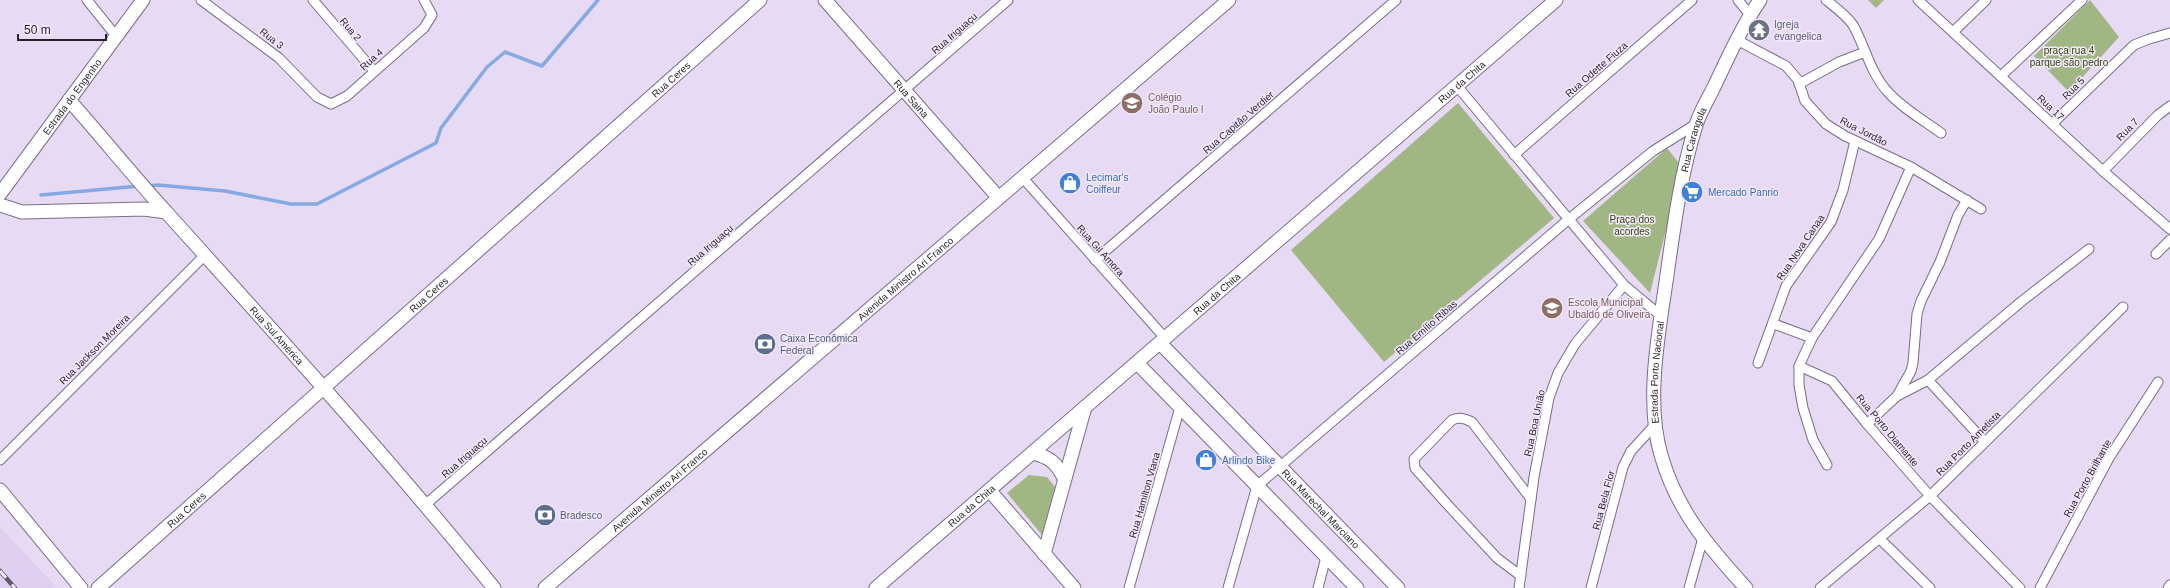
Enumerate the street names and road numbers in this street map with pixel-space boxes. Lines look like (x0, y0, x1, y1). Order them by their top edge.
street label: Rua Iriguaçu (929, 11, 979, 56)
street label: Rua 2 (338, 16, 364, 43)
street label: Rua 3 (258, 26, 286, 51)
street label: Rua Odette Fiuza (1563, 39, 1630, 99)
street label: Rua 4 (358, 46, 385, 72)
street label: Estrada do Engenho (41, 57, 104, 137)
street label: Rua da Chita (1436, 59, 1488, 105)
street label: Rua Ceres (650, 60, 693, 100)
street label: Rua 5 (2060, 75, 2087, 102)
street label: Rua Saina (892, 78, 931, 120)
street label: Rua Capitão Verdier (1201, 88, 1276, 156)
street label: Rua 17 (2035, 92, 2067, 123)
street label: Rua Carangola (1679, 105, 1709, 173)
street label: Rua Jordão (1838, 115, 1890, 148)
street label: Rua 7 (2114, 116, 2141, 143)
street label: Rua Nova Canaa (1774, 212, 1827, 282)
street label: Rua Gil Amora (1075, 222, 1127, 278)
street label: Rua Iriguaçu (685, 223, 735, 268)
street label: Avenida Ministro Ari Franco (856, 234, 956, 323)
street label: Rua da Chita (1191, 270, 1243, 317)
street label: Rua Ceres (407, 275, 450, 315)
street label: Rua Emílio Ribas (1394, 298, 1459, 357)
street label: Rua Sul América (248, 304, 306, 367)
street label: Rua Jackson Moreira (57, 312, 132, 387)
street label: Estrada Porto Nacional (1649, 320, 1666, 424)
street label: Rua Boa União (1522, 388, 1547, 457)
street label: Rua Porto Diamante (1854, 392, 1921, 469)
street label: Rua Porto Ametista (1934, 409, 2003, 478)
street label: Rua Iriguaçu (439, 435, 489, 480)
street label: Rua Porto Brilhante (2061, 437, 2114, 519)
street label: Avenida Ministro Ari Franco (610, 446, 710, 534)
street label: Rua Hamilton Viana (1127, 451, 1162, 539)
street label: Rua Marechal Marciano (1280, 467, 1362, 551)
street label: Rua Bela Flor (1590, 469, 1617, 531)
street label: Rua da Chita (946, 482, 998, 529)
street label: Rua Ceres (165, 490, 208, 530)

